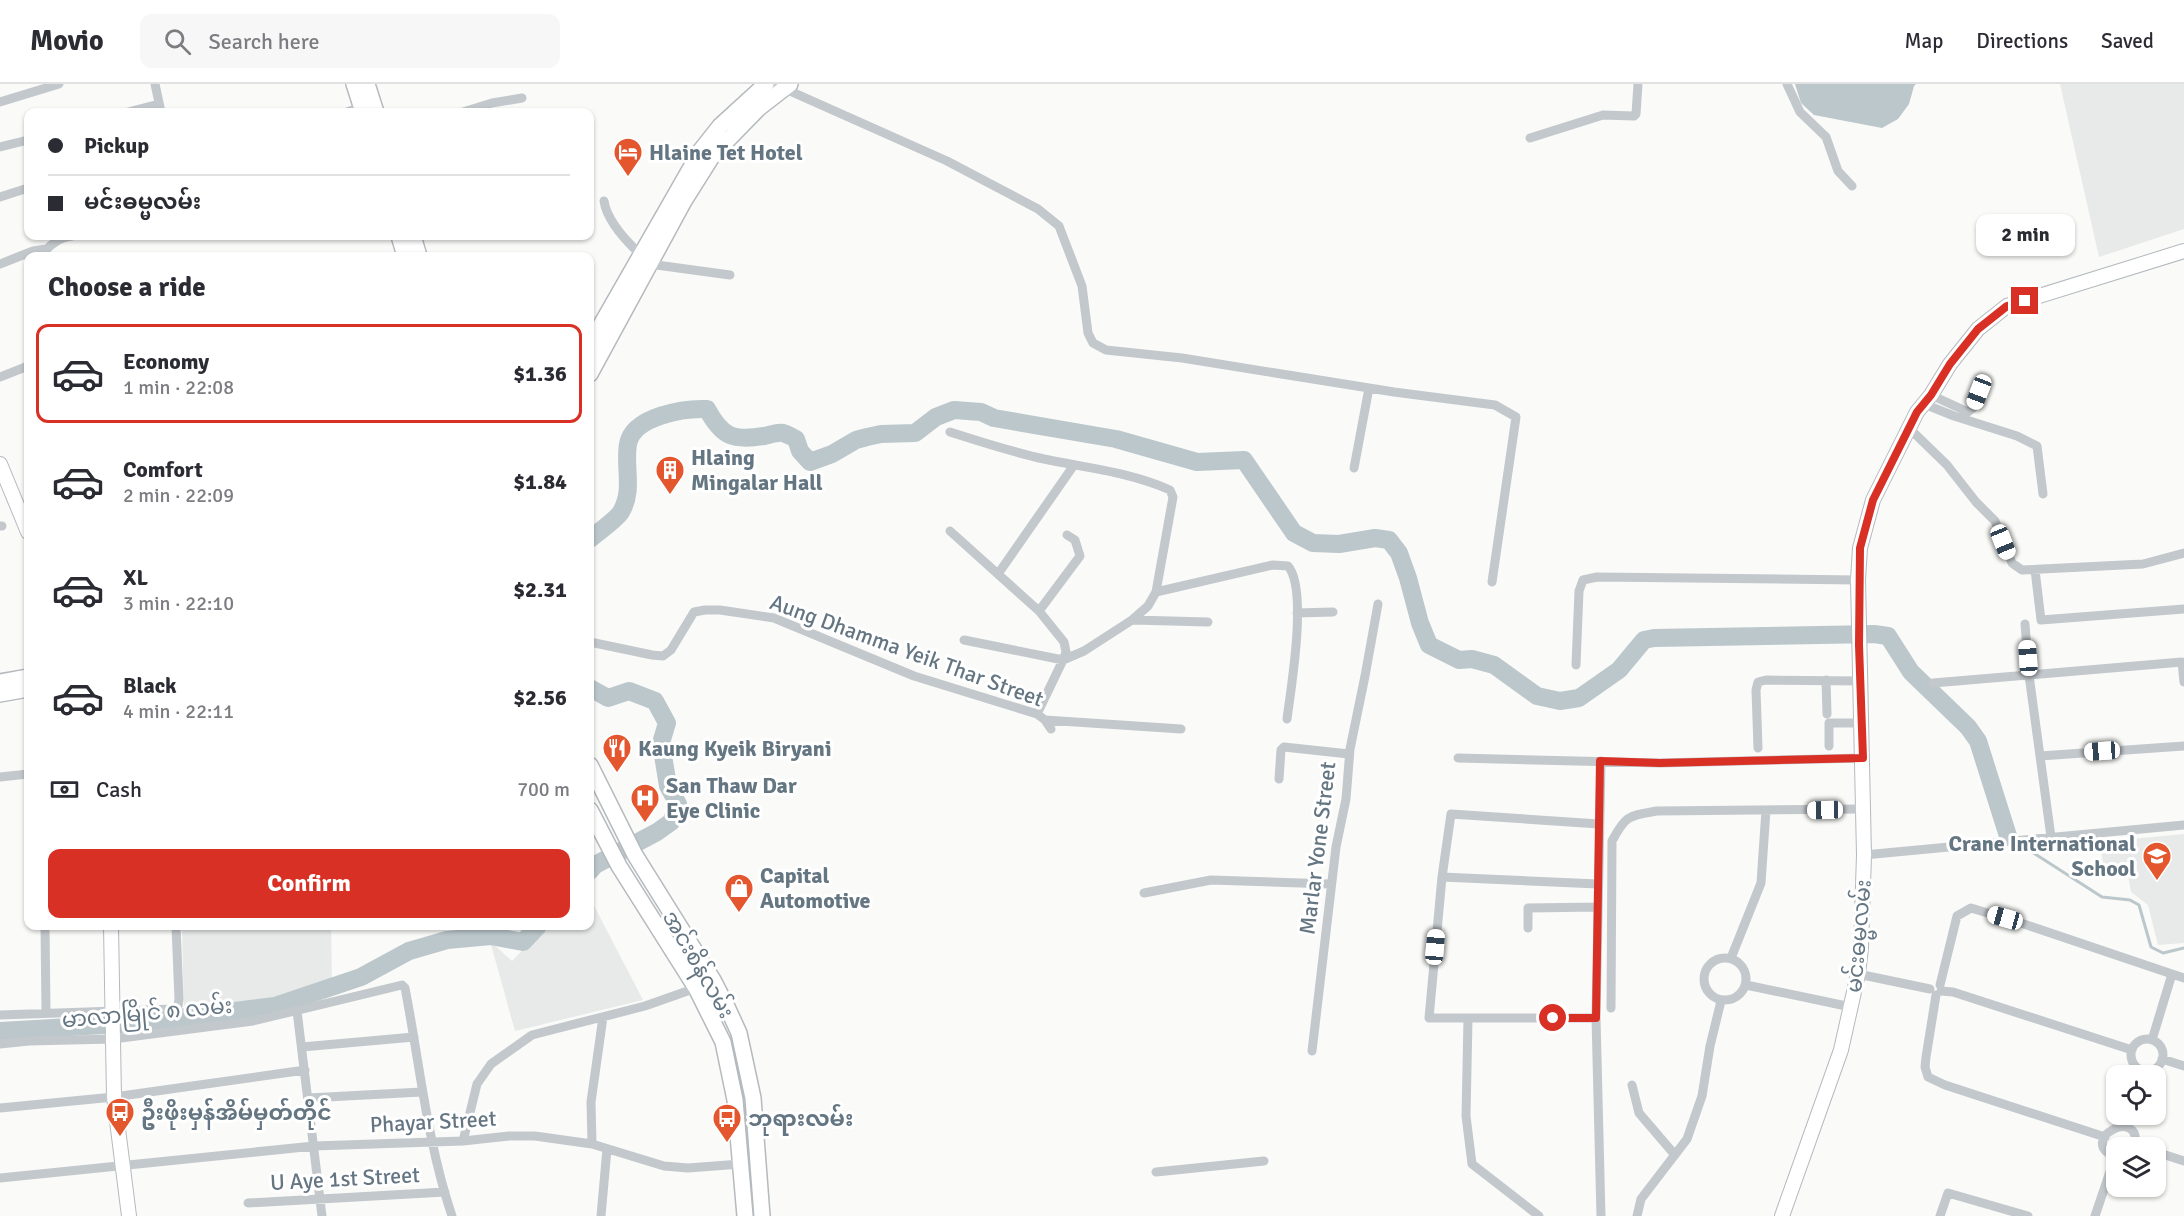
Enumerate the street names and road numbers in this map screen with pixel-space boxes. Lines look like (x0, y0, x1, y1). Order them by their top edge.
street label: Aung Dhamma Yeik Thar Street (766, 588, 1048, 713)
street label: Marlar Yone Street (1293, 760, 1342, 936)
street label: မင်းဓမ္မလမ်း (1838, 878, 1881, 994)
street label: အင်းစိန်လမ်း (653, 905, 742, 1025)
street label: မာလာမြိုင် ၈ လမ်း (61, 990, 234, 1037)
street label: Phayar Street (369, 1105, 497, 1138)
street label: U Aye 1st Street (269, 1161, 421, 1196)

